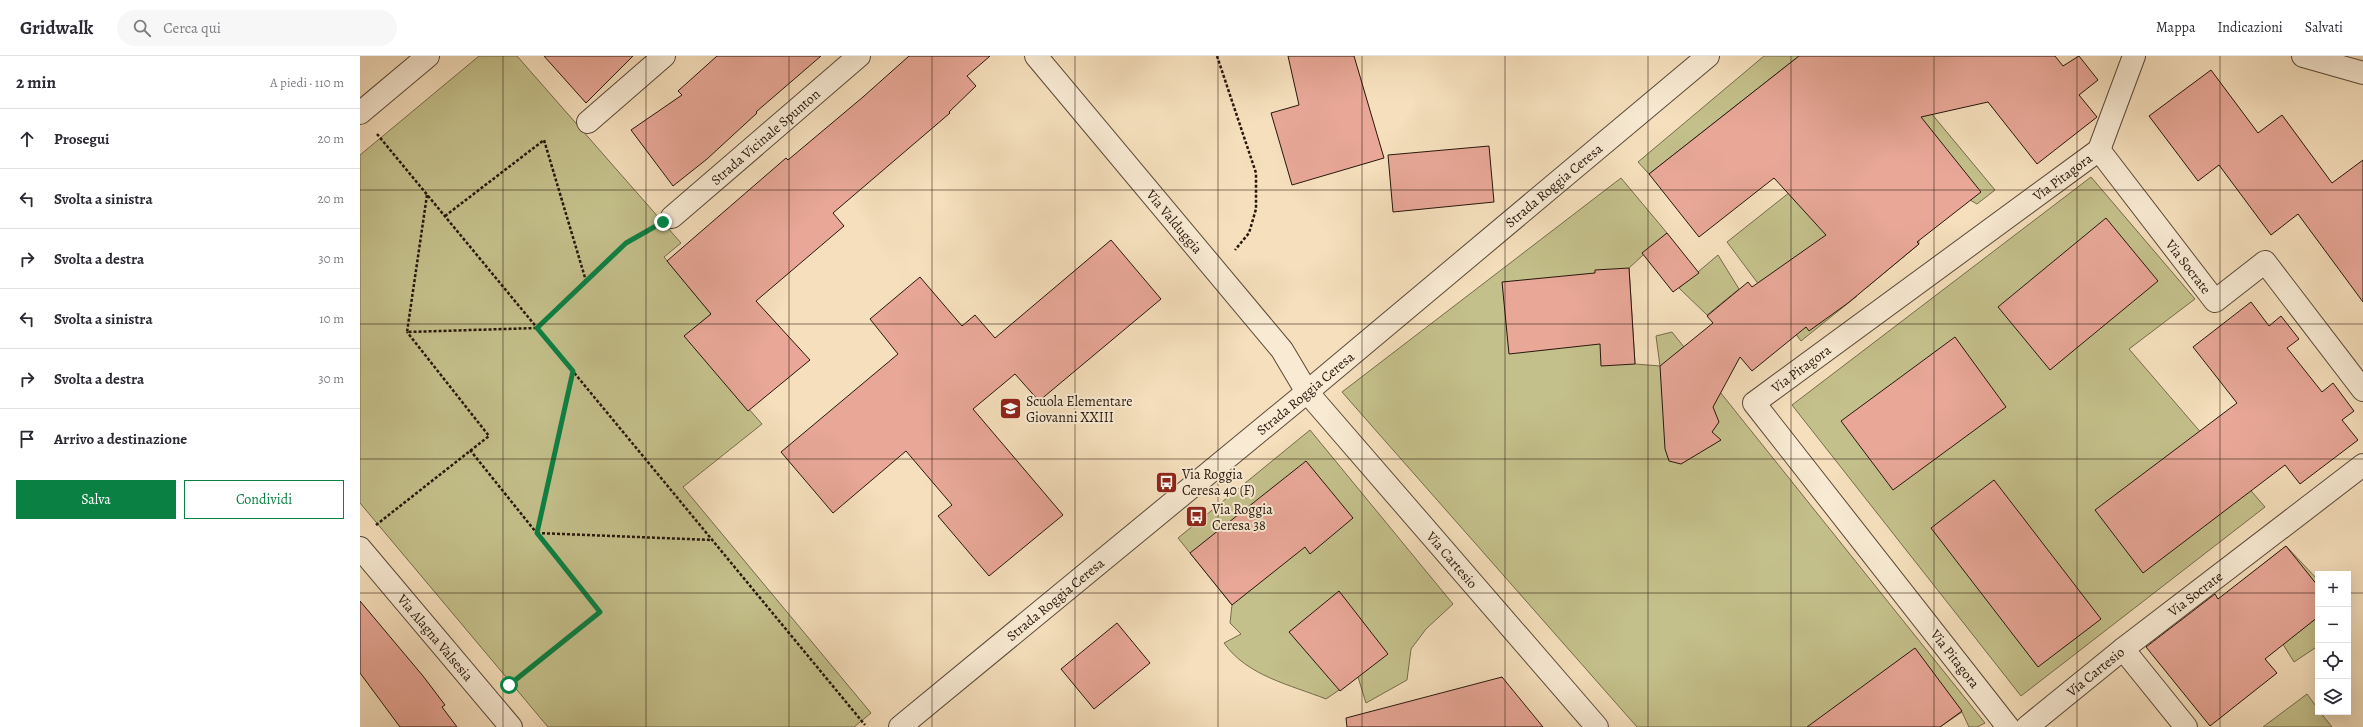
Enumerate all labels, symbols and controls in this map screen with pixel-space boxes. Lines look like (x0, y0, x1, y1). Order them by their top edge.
search box (117, 10, 397, 46)
text: Gridwalk (20, 15, 93, 41)
icon: search (131, 17, 153, 39)
text: Cerca qui (163, 18, 221, 38)
text: Mappa (2156, 18, 2195, 37)
text: Indicazioni (2217, 18, 2283, 37)
text: Salvati (2305, 18, 2343, 37)
text: 2 min (16, 71, 56, 94)
text: A piedi · 110 m (270, 74, 344, 91)
street label: Strada Vicinale Spunton (707, 84, 824, 189)
icon: ahead (16, 128, 38, 150)
text: Prosegui (54, 129, 110, 149)
text: 20 m (318, 130, 344, 147)
street label: Strada Roggia Ceresa (1501, 139, 1607, 232)
street label: Via Pitagora (2028, 148, 2096, 206)
street label: Via Valduggia (1142, 185, 1207, 258)
icon: left (16, 188, 38, 210)
text: Svolta a sinistra (54, 189, 153, 209)
text: 20 m (318, 190, 344, 207)
route end (654, 213, 672, 231)
street label: Via Socrate (2161, 235, 2216, 298)
icon: right (16, 248, 38, 270)
text: Svolta a destra (54, 249, 144, 269)
text: 30 m (318, 250, 344, 267)
icon: left (16, 308, 38, 330)
text: Svolta a sinistra (54, 309, 153, 329)
text: 10 m (319, 310, 344, 327)
street label: Via Pitagora (1766, 340, 1835, 397)
street label: Strada Roggia Ceresa (1252, 347, 1358, 439)
icon: right (16, 368, 38, 390)
text: Svolta a destra (54, 369, 144, 389)
text: 30 m (318, 370, 344, 387)
place label: Scuola Elementare Giovanni XXIII (1026, 392, 1133, 427)
school or university icon: Scuola Elementare Giovanni XXIII (998, 396, 1024, 422)
icon: arrive (16, 428, 38, 450)
text: Arrivo a destinazione (54, 429, 187, 449)
place label: Via Roggia Ceresa 40 (F) (1181, 465, 1255, 500)
bus stop icon: Via Roggia Ceresa 40 (F) (1154, 469, 1180, 495)
button: Salva (16, 480, 176, 519)
button: Condividi (184, 480, 344, 519)
place label: Via Roggia Ceresa 38 (1211, 500, 1273, 535)
bus stop icon: Via Roggia Ceresa 38 (1184, 504, 1210, 530)
street label: Via Cartesio (1422, 526, 1482, 592)
street label: Strada Roggia Ceresa (1002, 553, 1109, 645)
street label: Via Socrate (2163, 567, 2226, 621)
map controls (2315, 571, 2351, 715)
button: + (2315, 571, 2351, 607)
street label: Via Alagna Valsesia (393, 589, 478, 685)
button: − (2315, 607, 2351, 643)
street label: Via Pitagora (1925, 625, 1984, 693)
street label: Via Cartesio (2062, 642, 2128, 701)
button: locate (2315, 643, 2351, 679)
route start (500, 676, 518, 694)
button: layers (2315, 679, 2351, 715)

